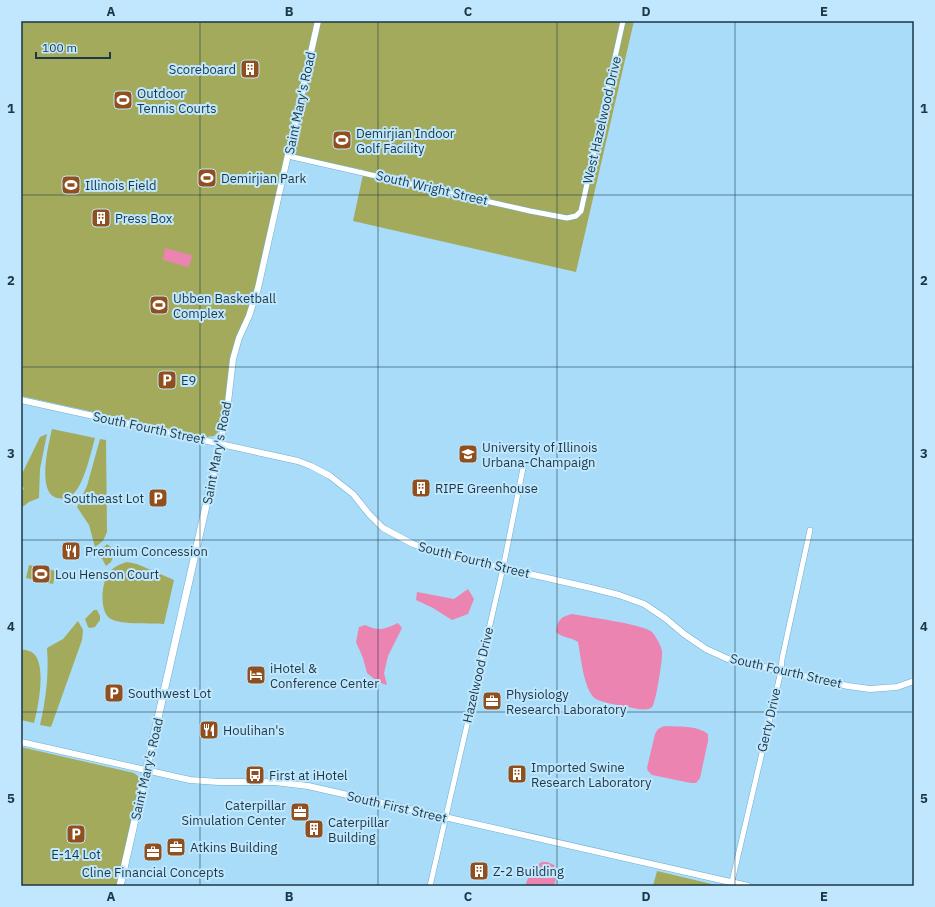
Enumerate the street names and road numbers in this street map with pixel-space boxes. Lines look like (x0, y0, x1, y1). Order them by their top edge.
street label: Saint Mary's Road (281, 50, 319, 156)
street label: West Hazelwood Drive (579, 55, 625, 185)
street label: South Wright Street (374, 167, 490, 209)
street label: Saint Mary's Road (199, 400, 235, 506)
street label: South Fourth Street (91, 408, 207, 448)
street label: South Fourth Street (416, 538, 532, 582)
street label: Hazelwood Drive (459, 625, 497, 725)
street label: South Fourth Street (728, 650, 844, 692)
street label: Gerty Drive (753, 686, 785, 754)
street label: Saint Mary's Road (127, 716, 167, 822)
street label: South First Street (345, 787, 449, 827)

